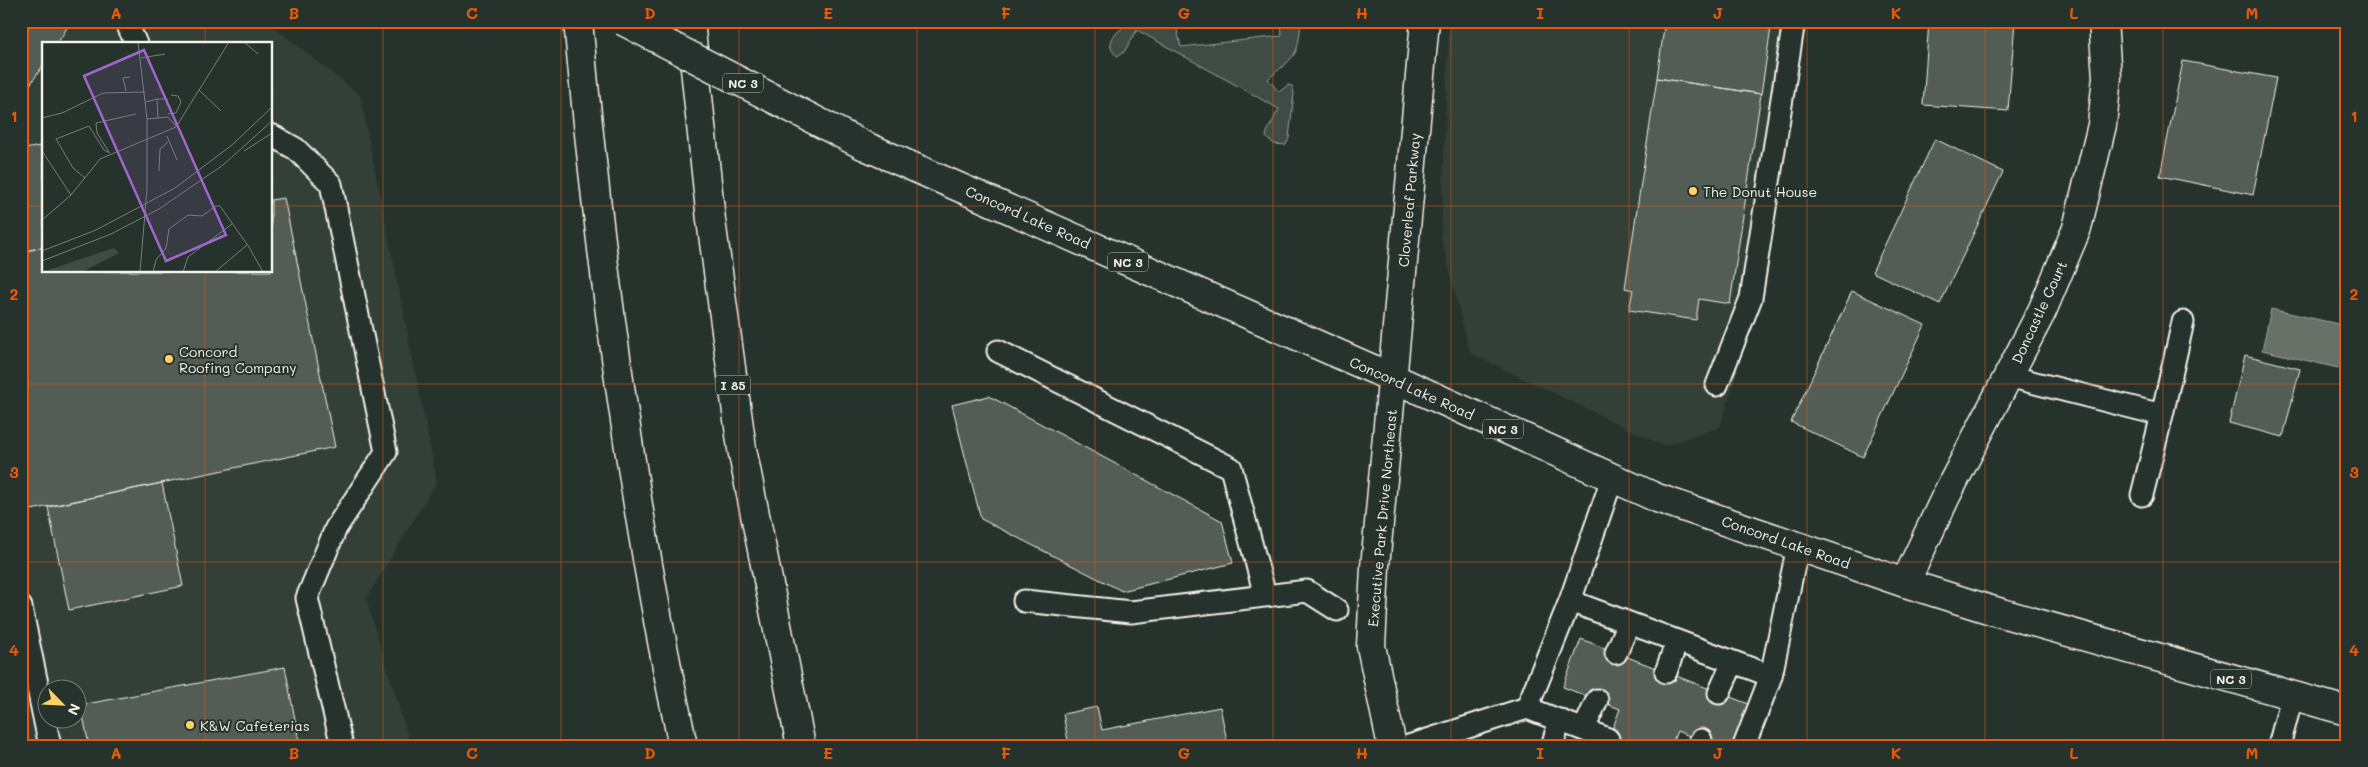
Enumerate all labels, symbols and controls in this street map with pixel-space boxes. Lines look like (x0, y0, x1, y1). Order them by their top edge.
text: A (110, 2, 122, 23)
text: B (289, 2, 299, 23)
text: C (466, 2, 478, 23)
text: D (644, 2, 656, 23)
text: E (823, 2, 833, 23)
text: F (1001, 2, 1011, 23)
text: G (1178, 2, 1190, 23)
text: H (1356, 2, 1368, 23)
text: I (1536, 2, 1544, 23)
text: J (1713, 2, 1723, 23)
text: K (1891, 2, 1901, 23)
text: L (2069, 2, 2079, 23)
text: M (2246, 2, 2258, 23)
inset map (42, 42, 272, 272)
road number: NC 3 (723, 74, 763, 92)
text: 1 (10, 105, 18, 126)
text: 1 (2350, 105, 2358, 126)
street label: Cloverleaf Parkway (1394, 132, 1424, 268)
street label: Concord Lake Road (963, 181, 1093, 253)
place label: The Donut House (1703, 182, 1817, 201)
marker: The Donut House (1687, 185, 1699, 197)
road number: NC 3 (1108, 252, 1148, 272)
street label: Doncastle Court (2007, 258, 2071, 366)
text: 2 (10, 283, 19, 304)
text: 2 (2350, 283, 2359, 304)
place label: Concord Roofing Company (179, 342, 297, 377)
street label: Concord Lake Road (1347, 352, 1477, 424)
marker: Concord Roofing Company (163, 353, 175, 365)
road number: I 85 (716, 376, 750, 394)
street label: Executive Park Drive Northeast (1363, 408, 1401, 628)
road number: NC 3 (1483, 419, 1523, 438)
text: 3 (9, 461, 19, 482)
text: 3 (2349, 461, 2359, 482)
street label: Concord Lake Road (1719, 511, 1853, 573)
text: 4 (9, 639, 19, 660)
text: 4 (2349, 639, 2359, 660)
road number: NC 3 (2211, 670, 2251, 689)
north arrow (38, 680, 88, 730)
text: N (63, 701, 85, 718)
place label: K&W Cafeterias (200, 716, 310, 735)
marker: K&W Cafeterias (184, 719, 196, 731)
text: A (110, 742, 122, 763)
text: B (289, 742, 299, 763)
text: C (466, 742, 478, 763)
text: D (644, 742, 656, 763)
text: E (823, 742, 833, 763)
text: F (1001, 742, 1011, 763)
text: G (1178, 742, 1190, 763)
text: H (1356, 742, 1368, 763)
text: I (1536, 742, 1544, 763)
text: J (1713, 742, 1723, 763)
text: K (1891, 742, 1901, 763)
text: L (2069, 742, 2079, 763)
text: M (2246, 742, 2258, 763)

